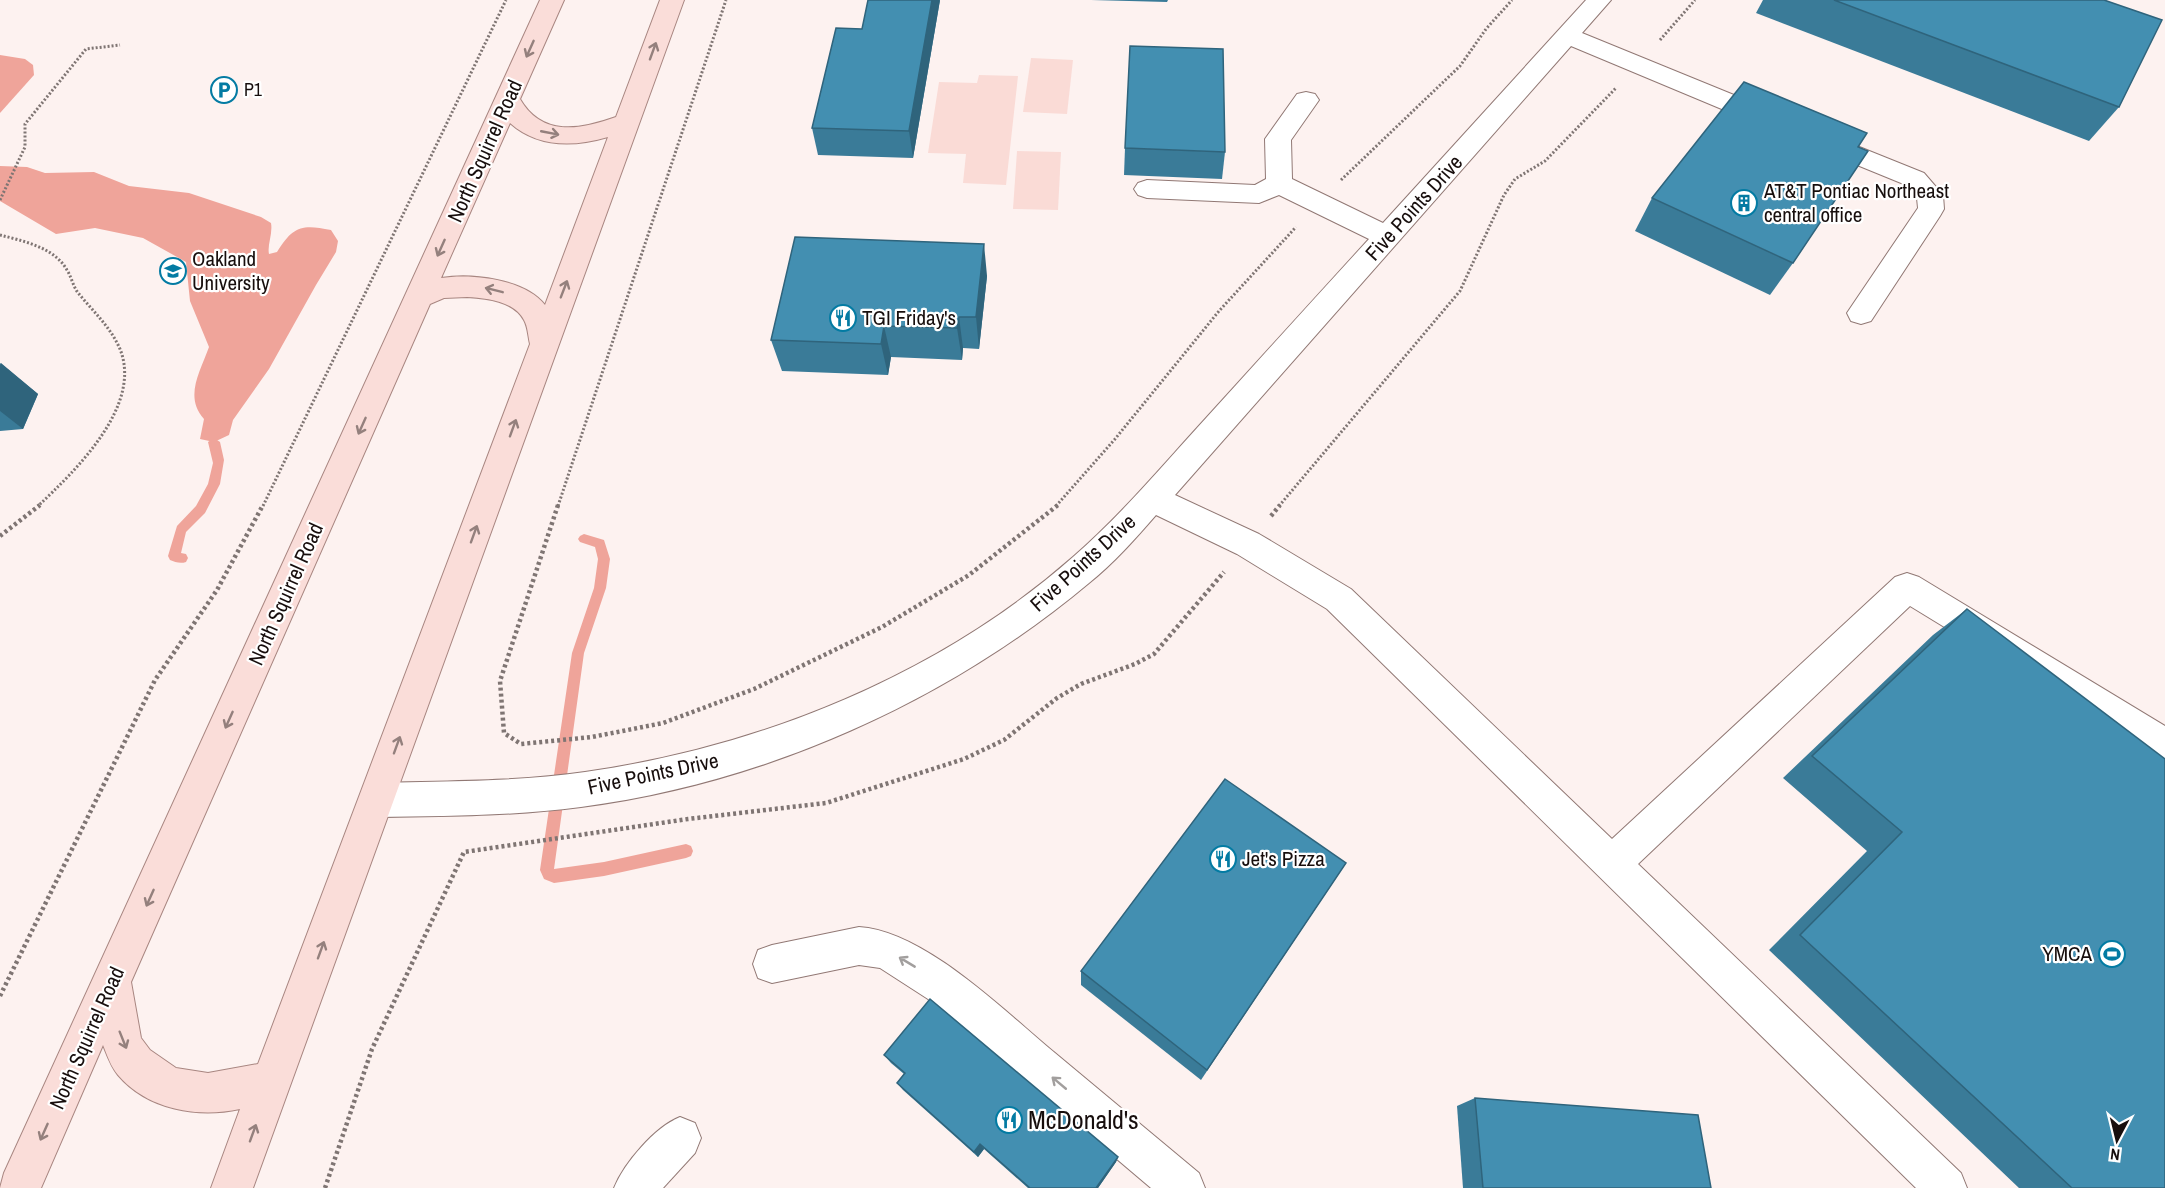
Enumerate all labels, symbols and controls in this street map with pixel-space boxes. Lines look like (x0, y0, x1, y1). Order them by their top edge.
one-way arrow (524, 40, 535, 58)
one-way arrow (649, 42, 660, 61)
parking icon: P1 (209, 75, 239, 105)
street label: North Squirrel Road (440, 75, 529, 227)
place label: P1 (244, 77, 263, 102)
one-way arrow (540, 128, 559, 139)
street label: Five Points Drive (1358, 149, 1469, 267)
place label: AT&T Pontiac Northeast central office (1763, 176, 1949, 229)
building icon: AT&T Pontiac Northeast central office (1729, 188, 1759, 218)
one-way arrow (435, 239, 447, 257)
place label: Oakland University (192, 244, 270, 297)
school or university icon: Oakland University (158, 256, 188, 286)
one-way arrow (560, 280, 571, 298)
one-way arrow (485, 284, 504, 296)
restaurant icon: TGI Friday's (828, 303, 858, 333)
place label: TGI Friday's (862, 303, 956, 332)
one-way arrow (355, 417, 367, 435)
one-way arrow (508, 419, 519, 438)
street label: Five Points Drive (1024, 507, 1142, 618)
street label: North Squirrel Road (241, 518, 330, 670)
one-way arrow (469, 525, 480, 544)
one-way arrow (223, 711, 235, 729)
one-way arrow (392, 736, 403, 755)
street label: Five Points Drive (585, 745, 721, 802)
restaurant icon: Jet's Pizza (1208, 844, 1238, 874)
place label: Jet's Pizza (1242, 844, 1325, 873)
one-way arrow (143, 889, 155, 907)
place label: YMCA (2042, 939, 2093, 968)
sports icon: YMCA (2097, 939, 2127, 969)
one-way arrow (316, 942, 327, 960)
one-way arrow (898, 955, 915, 968)
street label: North Squirrel Road (42, 962, 131, 1114)
one-way arrow (118, 1030, 129, 1049)
one-way arrow (1051, 1076, 1067, 1089)
place label: McDonald's (1028, 1102, 1139, 1137)
restaurant icon: McDonald's (994, 1105, 1024, 1135)
north arrow (2087, 1110, 2147, 1170)
one-way arrow (38, 1122, 49, 1140)
one-way arrow (248, 1124, 259, 1143)
text: N (2109, 1143, 2121, 1166)

